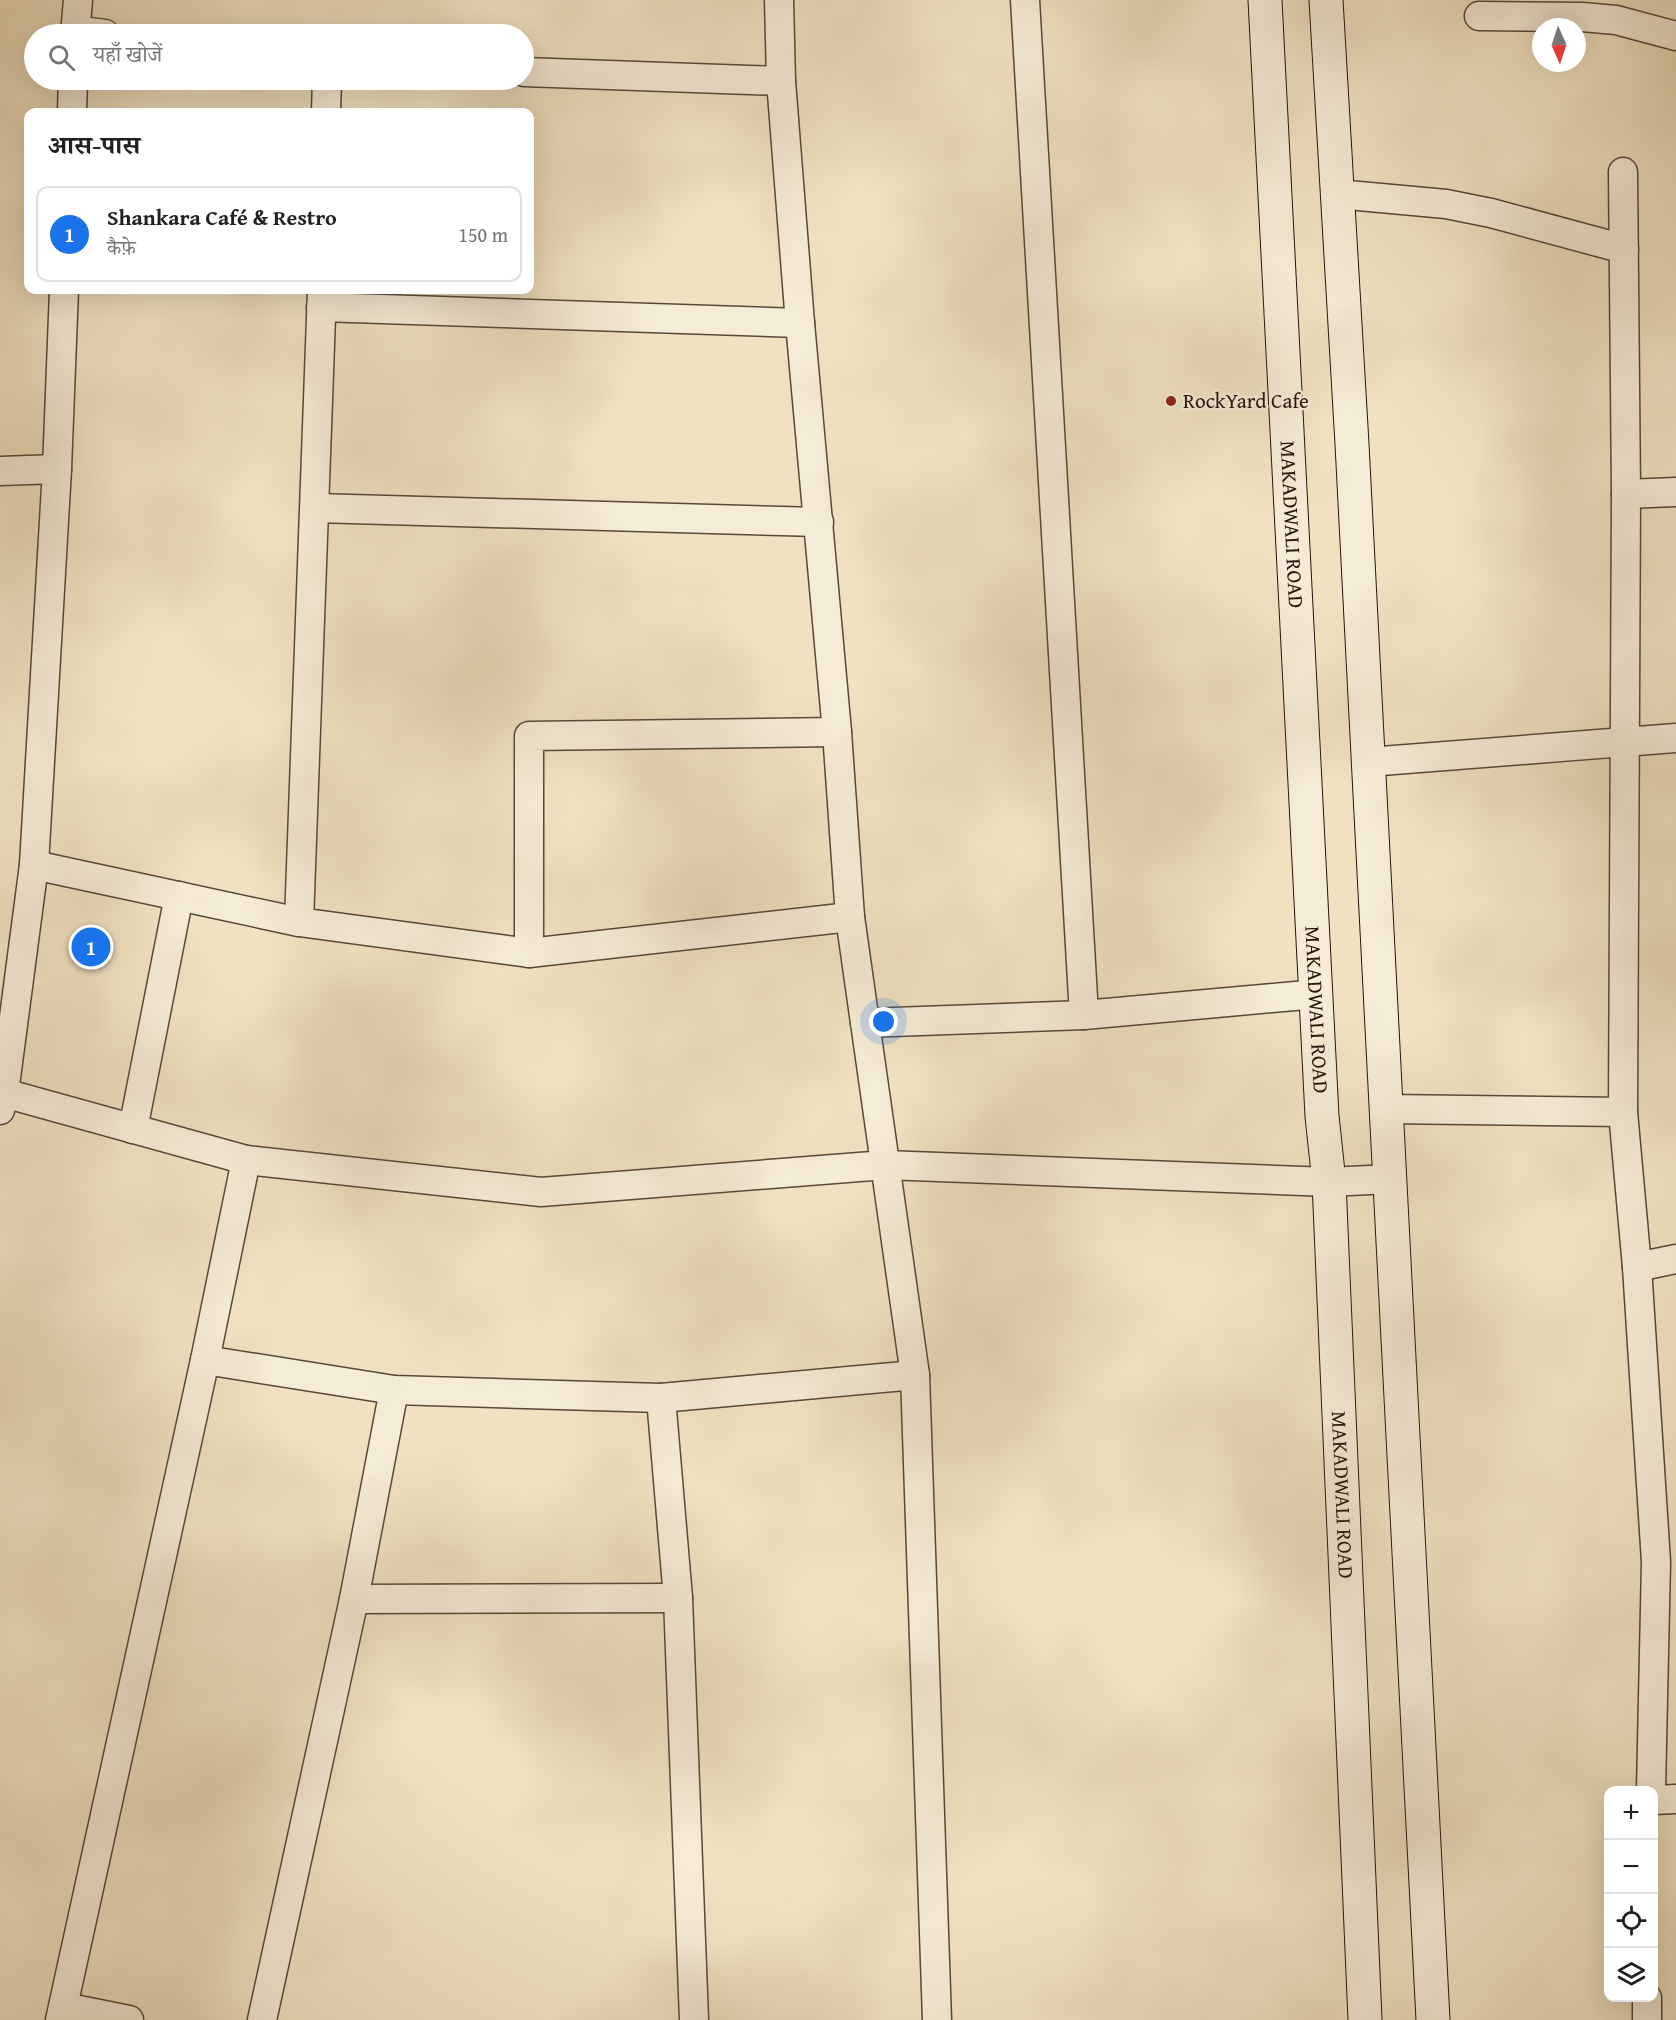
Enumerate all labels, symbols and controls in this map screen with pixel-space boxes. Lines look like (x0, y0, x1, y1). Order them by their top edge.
north arrow (1532, 18, 1586, 72)
search box (24, 24, 534, 90)
text: यहाँ खोजें (93, 38, 162, 70)
icon: search (45, 41, 78, 74)
text: आस-पास (48, 125, 140, 164)
text: Shankara Café & Restro (107, 201, 337, 233)
text: 1 (64, 220, 75, 249)
text: 150 m (458, 220, 508, 249)
text: कैफ़े (107, 233, 136, 262)
place label: RockYard Cafe (1183, 385, 1309, 416)
marker: RockYard Cafe (1164, 394, 1178, 408)
street label: MAKADWALI ROAD (1273, 440, 1312, 609)
pin: 1 (72, 924, 110, 970)
street label: MAKADWALI ROAD (1297, 925, 1337, 1094)
your location (869, 1007, 898, 1036)
street label: MAKADWALI ROAD (1324, 1410, 1362, 1579)
map controls (1604, 1786, 1658, 2002)
button: + (1604, 1786, 1658, 1840)
button: − (1604, 1840, 1658, 1894)
button: locate (1604, 1894, 1658, 1948)
button: layers (1604, 1948, 1658, 2002)

